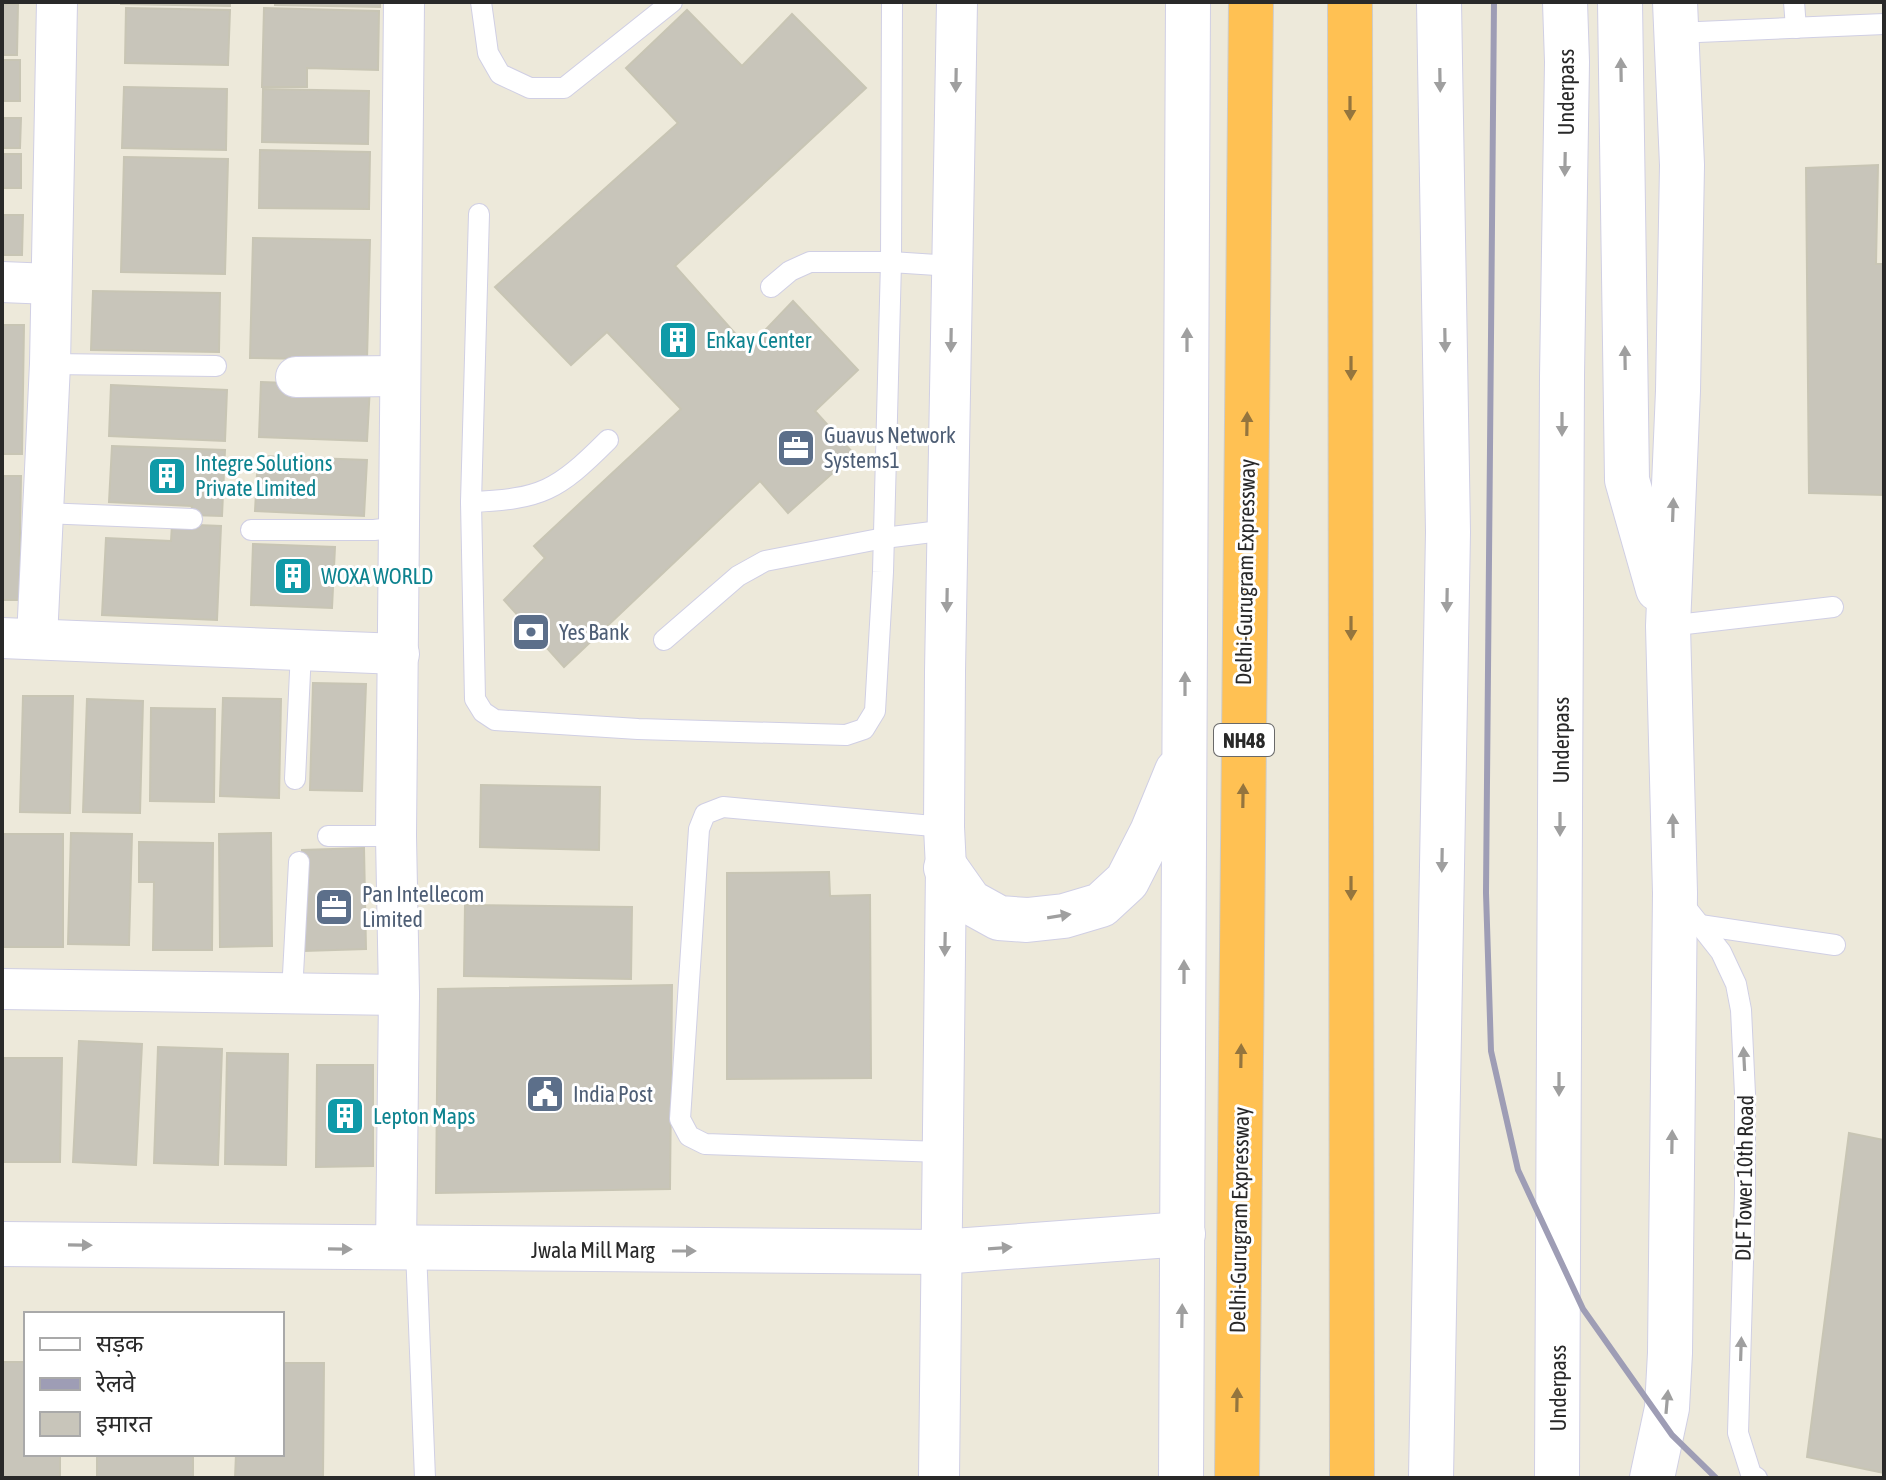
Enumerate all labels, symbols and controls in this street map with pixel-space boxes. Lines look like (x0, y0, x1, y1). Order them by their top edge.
street label: Underpass (1553, 48, 1579, 135)
one-way arrow (1615, 57, 1627, 82)
one-way arrow (950, 68, 962, 93)
one-way arrow (1434, 68, 1446, 93)
one-way arrow (1344, 96, 1356, 121)
one-way arrow (1559, 152, 1572, 177)
building icon: Enkay Center (657, 319, 699, 361)
place label: Enkay Center (706, 327, 812, 353)
one-way arrow (1181, 327, 1193, 352)
one-way arrow (945, 328, 957, 353)
one-way arrow (1438, 328, 1451, 353)
one-way arrow (1619, 345, 1631, 370)
one-way arrow (1345, 356, 1357, 381)
one-way arrow (1241, 411, 1253, 436)
one-way arrow (1556, 412, 1568, 437)
place label: Guavus Network Systems1 (824, 422, 956, 473)
office icon: Guavus Network Systems1 (775, 427, 817, 469)
place label: Integre Solutions Private Limited (195, 450, 333, 501)
building icon: Integre Solutions Private Limited (146, 455, 188, 497)
street label: Delhi-Gurugram Expressway (1230, 459, 1260, 685)
one-way arrow (1667, 497, 1680, 522)
building icon: WOXA WORLD (272, 555, 314, 597)
place label: WOXA WORLD (321, 563, 433, 589)
one-way arrow (940, 588, 953, 613)
one-way arrow (1441, 588, 1453, 613)
bank icon: Yes Bank (510, 611, 552, 653)
one-way arrow (1345, 616, 1357, 641)
place label: Yes Bank (559, 619, 630, 645)
one-way arrow (1179, 671, 1191, 696)
street label: Underpass (1548, 696, 1574, 783)
road number: NH48 (1214, 724, 1274, 756)
one-way arrow (1237, 783, 1249, 808)
one-way arrow (1554, 812, 1566, 837)
one-way arrow (1667, 813, 1679, 838)
one-way arrow (1436, 848, 1448, 873)
one-way arrow (1345, 876, 1357, 901)
place label: Pan Intellecom Limited (362, 881, 484, 932)
office icon: Pan Intellecom Limited (313, 886, 355, 928)
one-way arrow (1046, 909, 1071, 922)
one-way arrow (939, 932, 951, 957)
one-way arrow (1178, 959, 1190, 984)
one-way arrow (1235, 1043, 1247, 1068)
one-way arrow (1737, 1046, 1750, 1071)
one-way arrow (1553, 1072, 1565, 1097)
public building icon: India Post (524, 1073, 566, 1115)
place label: India Post (573, 1081, 653, 1107)
building icon: Lepton Maps (324, 1095, 366, 1137)
street label: DLF Tower 10th Road (1730, 1095, 1758, 1261)
place label: Lepton Maps (373, 1103, 475, 1129)
street label: Delhi-Gurugram Expressway (1224, 1107, 1254, 1333)
one-way arrow (1666, 1129, 1678, 1154)
street label: Jwala Mill Marg (531, 1237, 656, 1263)
one-way arrow (68, 1239, 93, 1251)
one-way arrow (988, 1241, 1013, 1254)
one-way arrow (328, 1242, 353, 1255)
one-way arrow (672, 1245, 697, 1257)
one-way arrow (1176, 1303, 1189, 1328)
legend (24, 1312, 284, 1456)
text: सड़क (96, 1330, 144, 1357)
one-way arrow (1734, 1336, 1747, 1361)
street label: Underpass (1545, 1344, 1571, 1431)
text: रेलवे (95, 1370, 136, 1397)
one-way arrow (1231, 1387, 1243, 1412)
one-way arrow (1661, 1389, 1674, 1414)
text: इमारत (96, 1410, 153, 1437)

